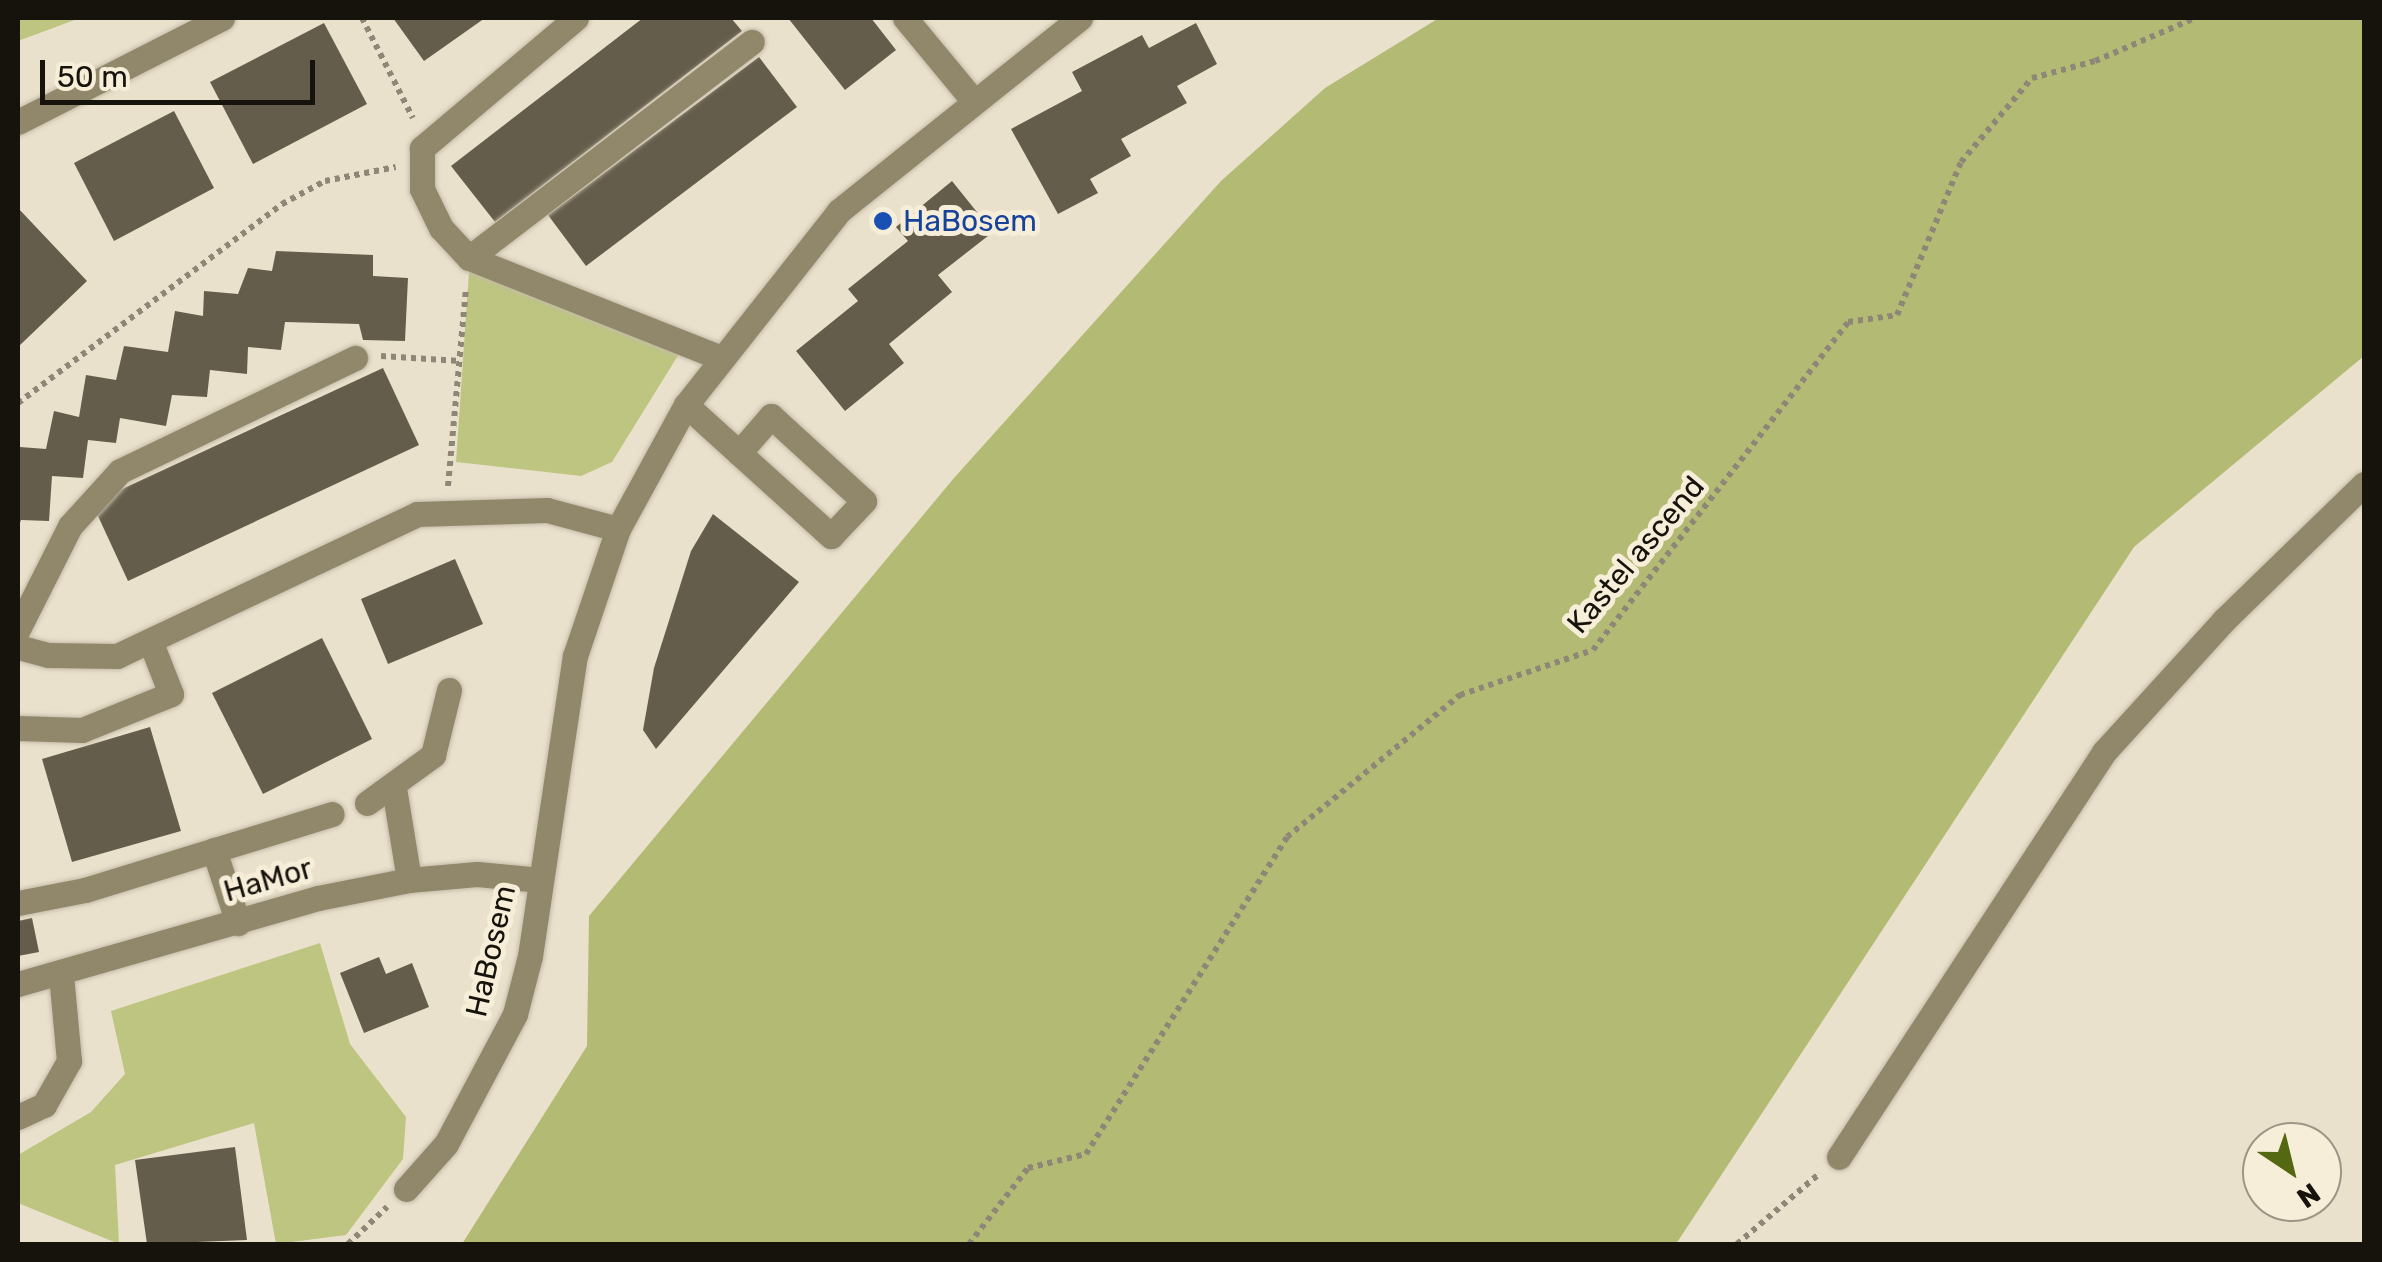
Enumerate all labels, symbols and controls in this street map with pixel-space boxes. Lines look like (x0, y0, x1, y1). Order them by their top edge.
scale bar (45, 40, 320, 102)
text: 50 m (57, 59, 128, 95)
place label: HaBosem (903, 203, 1037, 239)
marker: HaBosem (872, 210, 894, 232)
street label: Kastel ascend (1560, 469, 1712, 641)
street label: HaMor (220, 850, 316, 910)
street label: HaBosem (458, 882, 524, 1020)
north arrow (2242, 1122, 2342, 1222)
text: N (2291, 1176, 2326, 1215)

